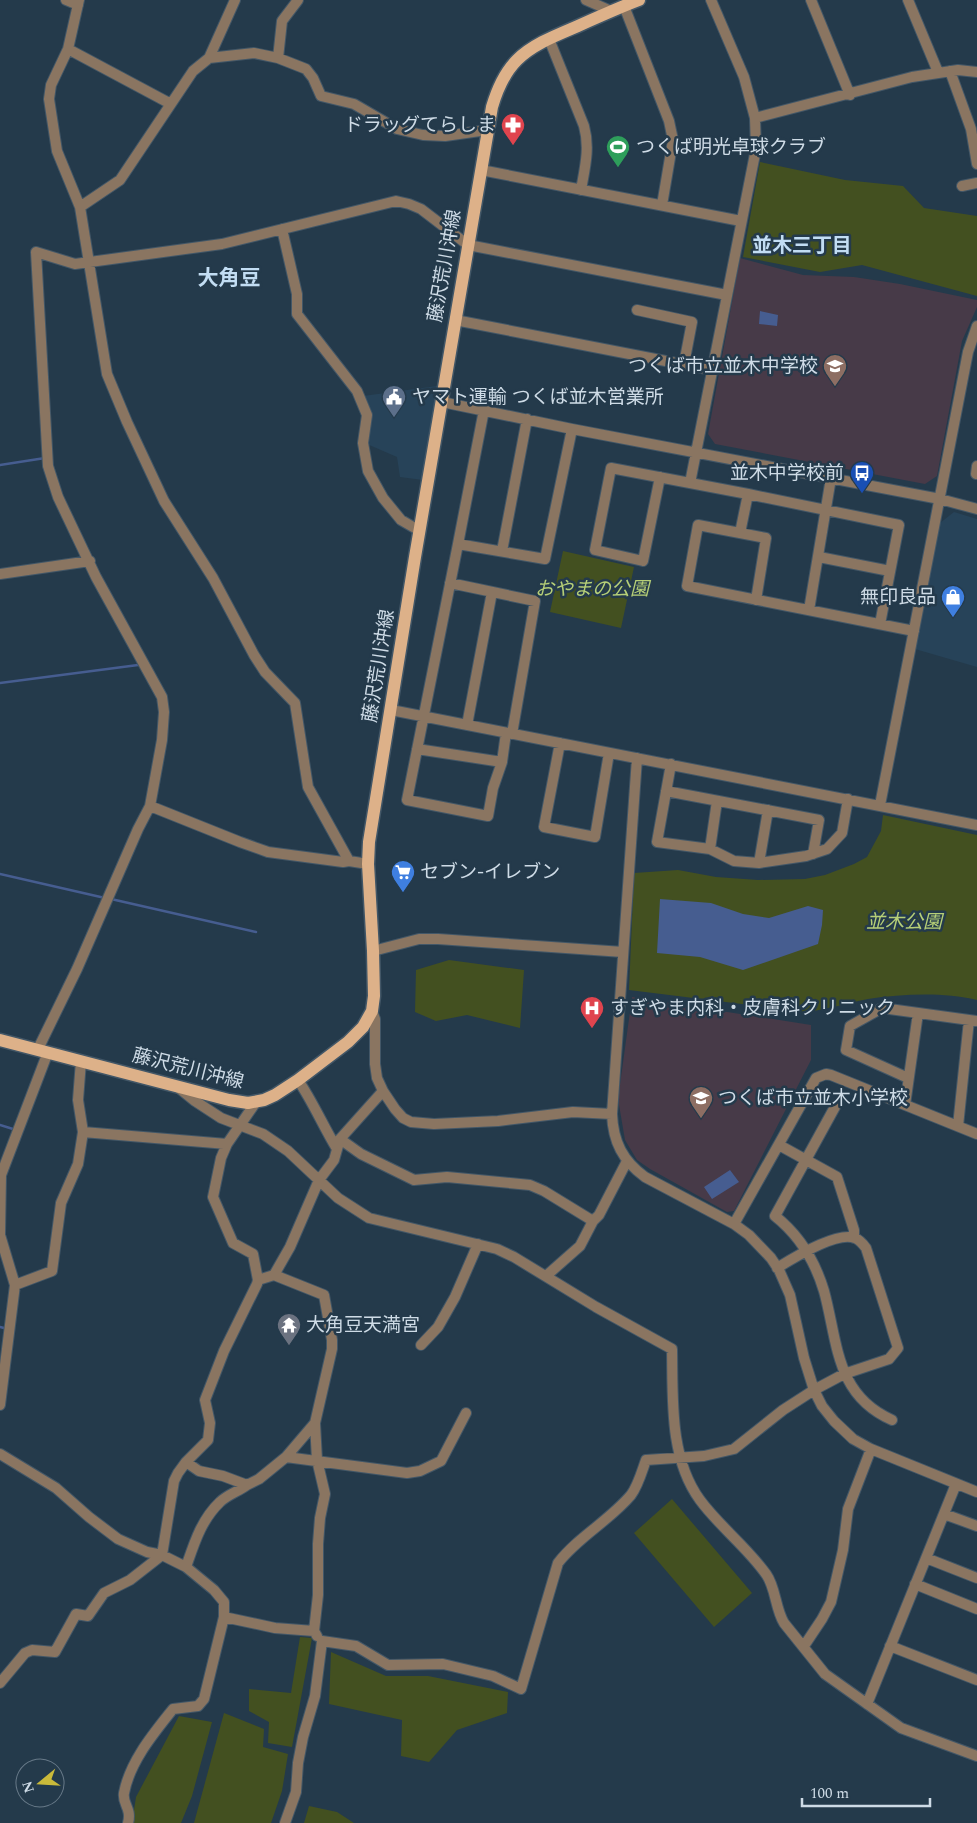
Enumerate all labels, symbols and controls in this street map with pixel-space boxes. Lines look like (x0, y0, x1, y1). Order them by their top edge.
place label: ドラッグてらしま (344, 111, 496, 140)
pharmacy icon: ドラッグてらしま (500, 112, 526, 146)
place label: つくば明光卓球クラブ (636, 133, 826, 162)
sports icon: つくば明光卓球クラブ (605, 134, 631, 168)
street label: 藤沢荒川沖線 (421, 207, 469, 325)
district label: 並木三丁目 (752, 231, 852, 261)
district label: 大角豆 (198, 263, 261, 295)
place label: つくば市立並木中学校 (628, 352, 818, 381)
school or university icon: つくば市立並木中学校 (822, 353, 848, 387)
place label: ヤマト運輸 つくば並木営業所 (412, 383, 664, 412)
public building icon: ヤマト運輸 つくば並木営業所 (381, 384, 407, 418)
place label: 並木中学校前 (730, 459, 844, 488)
bus stop icon: 並木中学校前 (849, 460, 875, 494)
park label: おやまの公園 (535, 575, 652, 604)
place label: 無印良品 (860, 583, 936, 612)
shop icon: 無印良品 (940, 584, 966, 618)
street label: 藤沢荒川沖線 (356, 607, 402, 725)
place label: セブン-イレブン (420, 858, 560, 887)
supermarket icon: セブン-イレブン (390, 859, 416, 893)
park label: 並木公園 (866, 908, 945, 937)
place label: すぎやま内科・皮膚科クリニック (610, 994, 895, 1023)
hospital icon: すぎやま内科・皮膚科クリニック (579, 995, 605, 1029)
street label: 藤沢荒川沖線 (129, 1041, 247, 1097)
place label: つくば市立並木小学校 (718, 1084, 908, 1113)
school or university icon: つくば市立並木小学校 (688, 1085, 714, 1119)
place label: 大角豆天満宮 (306, 1311, 420, 1340)
temple icon: 大角豆天満宮 (276, 1312, 302, 1346)
north arrow (15, 1758, 65, 1808)
scale bar (802, 1776, 930, 1808)
text: N (16, 1778, 40, 1796)
text: 100 m (810, 1782, 849, 1805)

